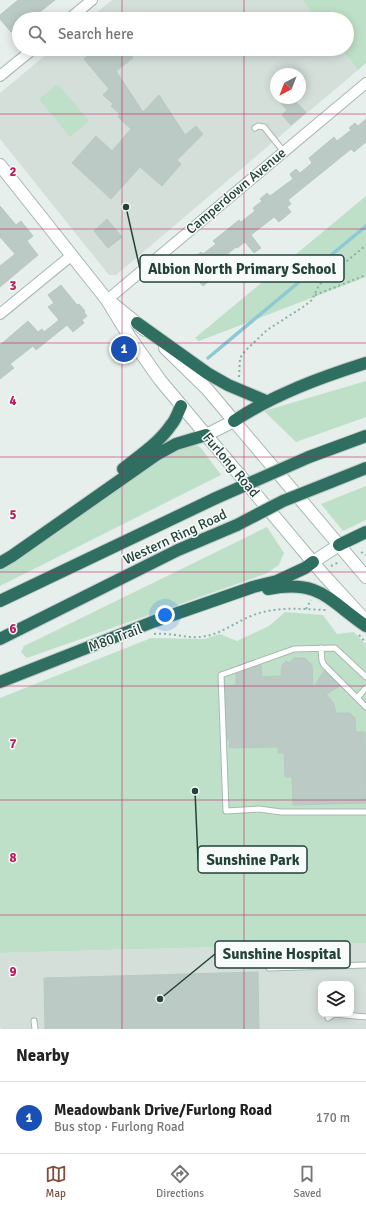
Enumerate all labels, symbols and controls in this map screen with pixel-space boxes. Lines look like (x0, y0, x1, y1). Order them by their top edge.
search box (12, 12, 354, 56)
icon: search (26, 23, 48, 45)
text: Search here (58, 25, 134, 43)
north arrow (270, 68, 306, 104)
street label: Camperdown Avenue (183, 144, 289, 238)
text: 2 (9, 164, 17, 180)
callout: Albion North Primary School (140, 255, 344, 282)
text: Albion North Primary School (148, 260, 336, 278)
text: 3 (9, 278, 17, 294)
pin: 1 (111, 334, 137, 364)
text: 4 (9, 393, 17, 409)
street label: Furlong Road (199, 429, 263, 501)
street label: Western Ring Road (120, 506, 230, 568)
text: 5 (9, 507, 17, 523)
your location (155, 605, 175, 625)
street label: M80 Trail (86, 620, 144, 656)
text: 6 (9, 621, 17, 637)
text: 7 (9, 736, 17, 752)
callout: Sunshine Park (198, 846, 307, 873)
text: 8 (9, 850, 17, 866)
text: Sunshine Park (206, 851, 300, 869)
callout: Sunshine Hospital (215, 941, 350, 968)
text: Sunshine Hospital (223, 945, 341, 963)
text: 9 (9, 964, 17, 980)
map controls (318, 981, 354, 1017)
button: layers (318, 981, 354, 1017)
text: Nearby (16, 1045, 69, 1066)
text: Meadowbank Drive/Furlong Road (54, 1101, 272, 1119)
text: 1 (25, 1110, 33, 1126)
text: 170 m (316, 1110, 350, 1126)
text: Bus stop · Furlong Road (54, 1119, 184, 1135)
tab: Map (45, 1163, 67, 1200)
tab: Directions (156, 1163, 204, 1200)
tab: Saved (294, 1163, 321, 1200)

